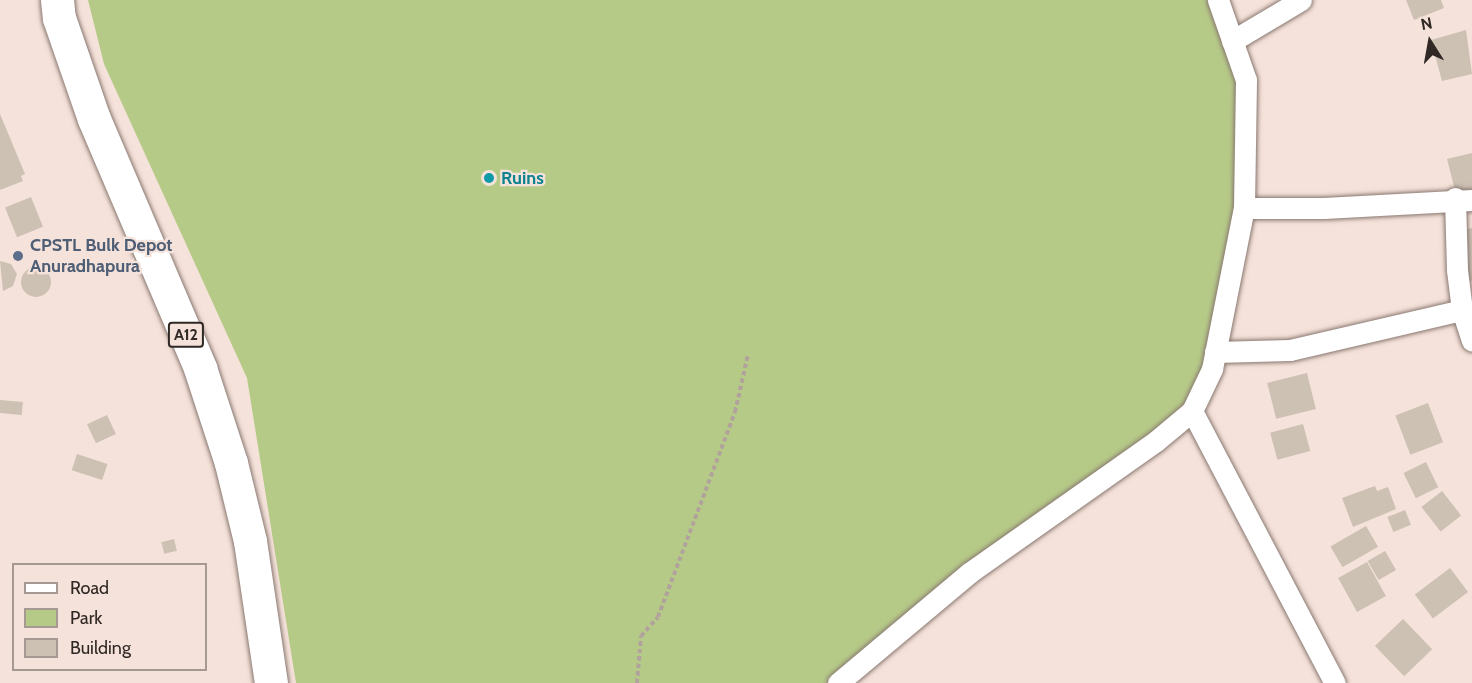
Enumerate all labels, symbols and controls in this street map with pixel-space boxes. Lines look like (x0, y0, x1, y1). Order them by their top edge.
north arrow (1400, 12, 1460, 72)
text: N (1419, 13, 1434, 34)
place label: Ruins (501, 167, 544, 189)
marker: Ruins (482, 171, 496, 185)
place label: CPSTL Bulk Depot Anuradhapura (30, 235, 173, 278)
marker: CPSTL Bulk Depot Anuradhapura (11, 249, 25, 263)
road number: A12 (166, 322, 206, 348)
legend (12, 563, 207, 671)
text: Road (70, 577, 109, 599)
text: Park (70, 607, 102, 629)
text: Building (70, 637, 131, 659)

